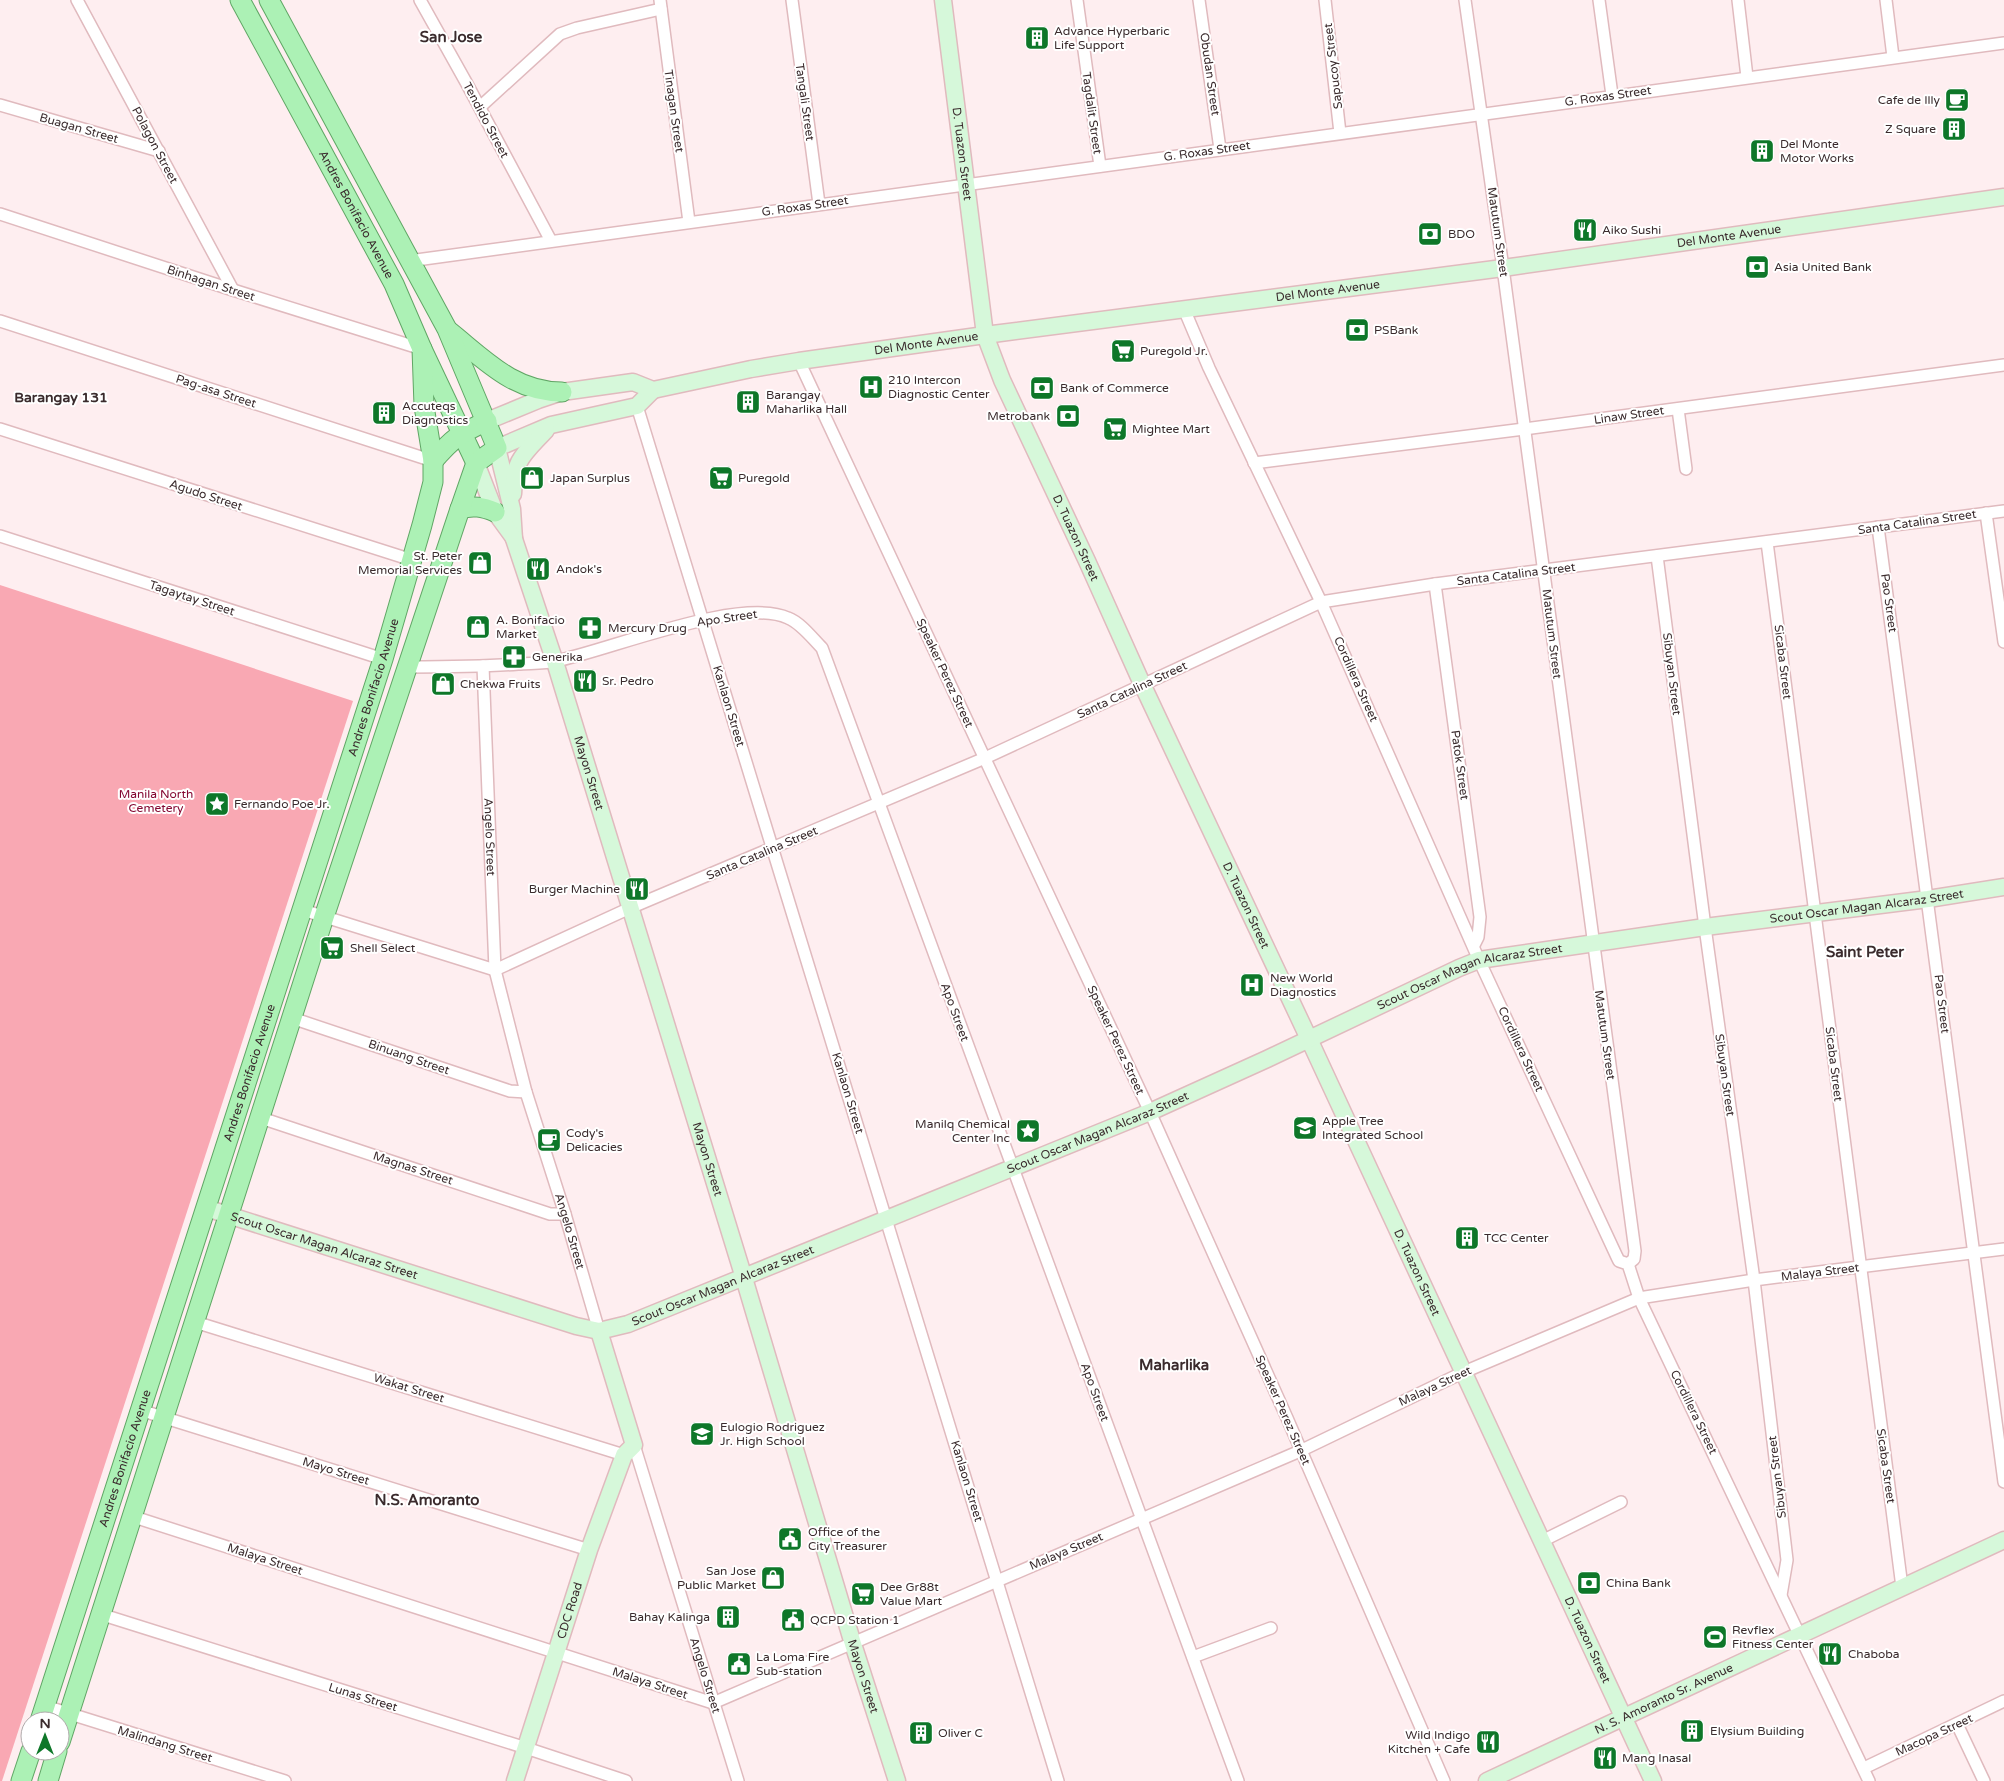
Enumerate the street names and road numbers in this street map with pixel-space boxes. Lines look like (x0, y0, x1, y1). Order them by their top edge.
street label: Sapucoy Street (1321, 22, 1345, 110)
street label: Obudan Street (1197, 32, 1223, 117)
street label: Tangali Street (793, 62, 817, 142)
street label: Tinagan Street (661, 69, 687, 154)
street label: Tagdalit Street (1079, 71, 1105, 155)
street label: Tendido Street (460, 80, 512, 161)
street label: G. Roxas Street (1564, 83, 1653, 109)
street label: Polagon Street (129, 104, 181, 186)
street label: D. Tuazon Street (950, 106, 975, 202)
street label: Buagan Street (38, 110, 120, 146)
street label: G. Roxas Street (1163, 138, 1252, 164)
street label: Andres Bonifacio Avenue (316, 148, 397, 281)
street label: Matutum Street (1485, 186, 1511, 278)
street label: G. Roxas Street (761, 193, 850, 219)
street label: Del Monte Avenue (1676, 222, 1782, 250)
street label: Binhagan Street (165, 262, 257, 304)
street label: Del Monte Avenue (1275, 277, 1381, 304)
street label: Del Monte Avenue (873, 329, 979, 357)
street label: Pag-asa Street (174, 371, 258, 411)
street label: Linaw Street (1593, 403, 1665, 427)
street label: Agudo Street (168, 477, 245, 514)
street label: D. Tuazon Street (1050, 492, 1102, 584)
street label: Santa Catalina Street (1857, 507, 1978, 537)
street label: Santa Catalina Street (1456, 560, 1577, 588)
street label: Pao Street (1878, 573, 1900, 634)
street label: Tagaytay Street (147, 578, 237, 619)
street label: Matutum Street (1540, 588, 1565, 680)
street label: Apo Street (696, 607, 759, 629)
street label: Speaker Perez Street (914, 616, 977, 730)
street label: Andres Bonifacio Avenue (345, 617, 401, 758)
street label: Sicaba Street (1771, 624, 1795, 701)
street label: Sibuyan Street (1660, 632, 1684, 716)
street label: Cordillera Street (1331, 634, 1381, 724)
street label: Santa Catalina Street (1075, 658, 1189, 722)
street label: Kanlaon Street (710, 664, 748, 749)
street label: Patok Street (1448, 729, 1472, 801)
street label: Mayon Street (571, 734, 607, 812)
street label: Angelo Street (481, 797, 498, 877)
street label: Santa Catalina Street (704, 823, 820, 883)
street label: D. Tuazon Street (1220, 860, 1273, 951)
street label: Scout Oscar Magan Alcaraz Street (1769, 886, 1965, 926)
street label: Scout Oscar Magan Alcaraz Street (1375, 941, 1564, 1013)
street label: Pao Street (1931, 974, 1953, 1035)
street label: Apo Street (938, 981, 972, 1044)
street label: Speaker Perez Street (1085, 983, 1148, 1097)
street label: Matutum Street (1592, 989, 1618, 1081)
street label: Andres Bonifacio Avenue (221, 1002, 278, 1144)
street label: Cordillera Street (1495, 1004, 1547, 1094)
street label: Sicaba Street (1822, 1026, 1846, 1103)
street label: Sibuyan Street (1712, 1033, 1738, 1117)
street label: Binuang Street (367, 1037, 452, 1078)
street label: Kanlaon Street (829, 1051, 867, 1136)
street label: Scout Oscar Magan Alcaraz Street (1005, 1088, 1191, 1176)
street label: Mayon Street (690, 1120, 726, 1198)
street label: Magnas Street (371, 1148, 455, 1188)
street label: Angelo Street (552, 1192, 588, 1271)
street label: Scout Oscar Magan Alcaraz Street (229, 1209, 420, 1282)
street label: D. Tuazon Street (1391, 1227, 1443, 1318)
street label: Scout Oscar Magan Alcaraz Street (630, 1242, 816, 1329)
street label: Malaya Street (1780, 1260, 1860, 1284)
street label: Speaker Perez Street (1252, 1353, 1314, 1467)
street label: Apo Street (1078, 1361, 1112, 1424)
street label: Malaya Street (1396, 1363, 1474, 1409)
street label: Cordillera Street (1668, 1368, 1721, 1457)
street label: Wakat Street (372, 1371, 447, 1406)
street label: Andres Bonifacio Avenue (96, 1388, 154, 1529)
street label: Sicaba Street (1874, 1428, 1898, 1505)
street label: Sibuyan Street (1765, 1435, 1789, 1519)
street label: Kanlaon Street (948, 1439, 986, 1524)
street label: Mayo Street (301, 1454, 372, 1488)
street label: Malaya Street (1027, 1529, 1105, 1573)
street label: Malaya Street (226, 1540, 305, 1578)
street label: CDC Road (554, 1580, 585, 1641)
street label: D. Tuazon Street (1561, 1594, 1614, 1686)
street label: Angelo Street (687, 1636, 724, 1715)
street label: Mayon Street (845, 1638, 882, 1715)
street label: N. S. Amoranto Sr. Avenue (1592, 1660, 1735, 1737)
street label: Malaya Street (611, 1664, 690, 1702)
street label: Lunas Street (327, 1680, 400, 1714)
street label: Macopa Street (1893, 1711, 1975, 1759)
street label: Malindang Street (116, 1723, 214, 1765)

